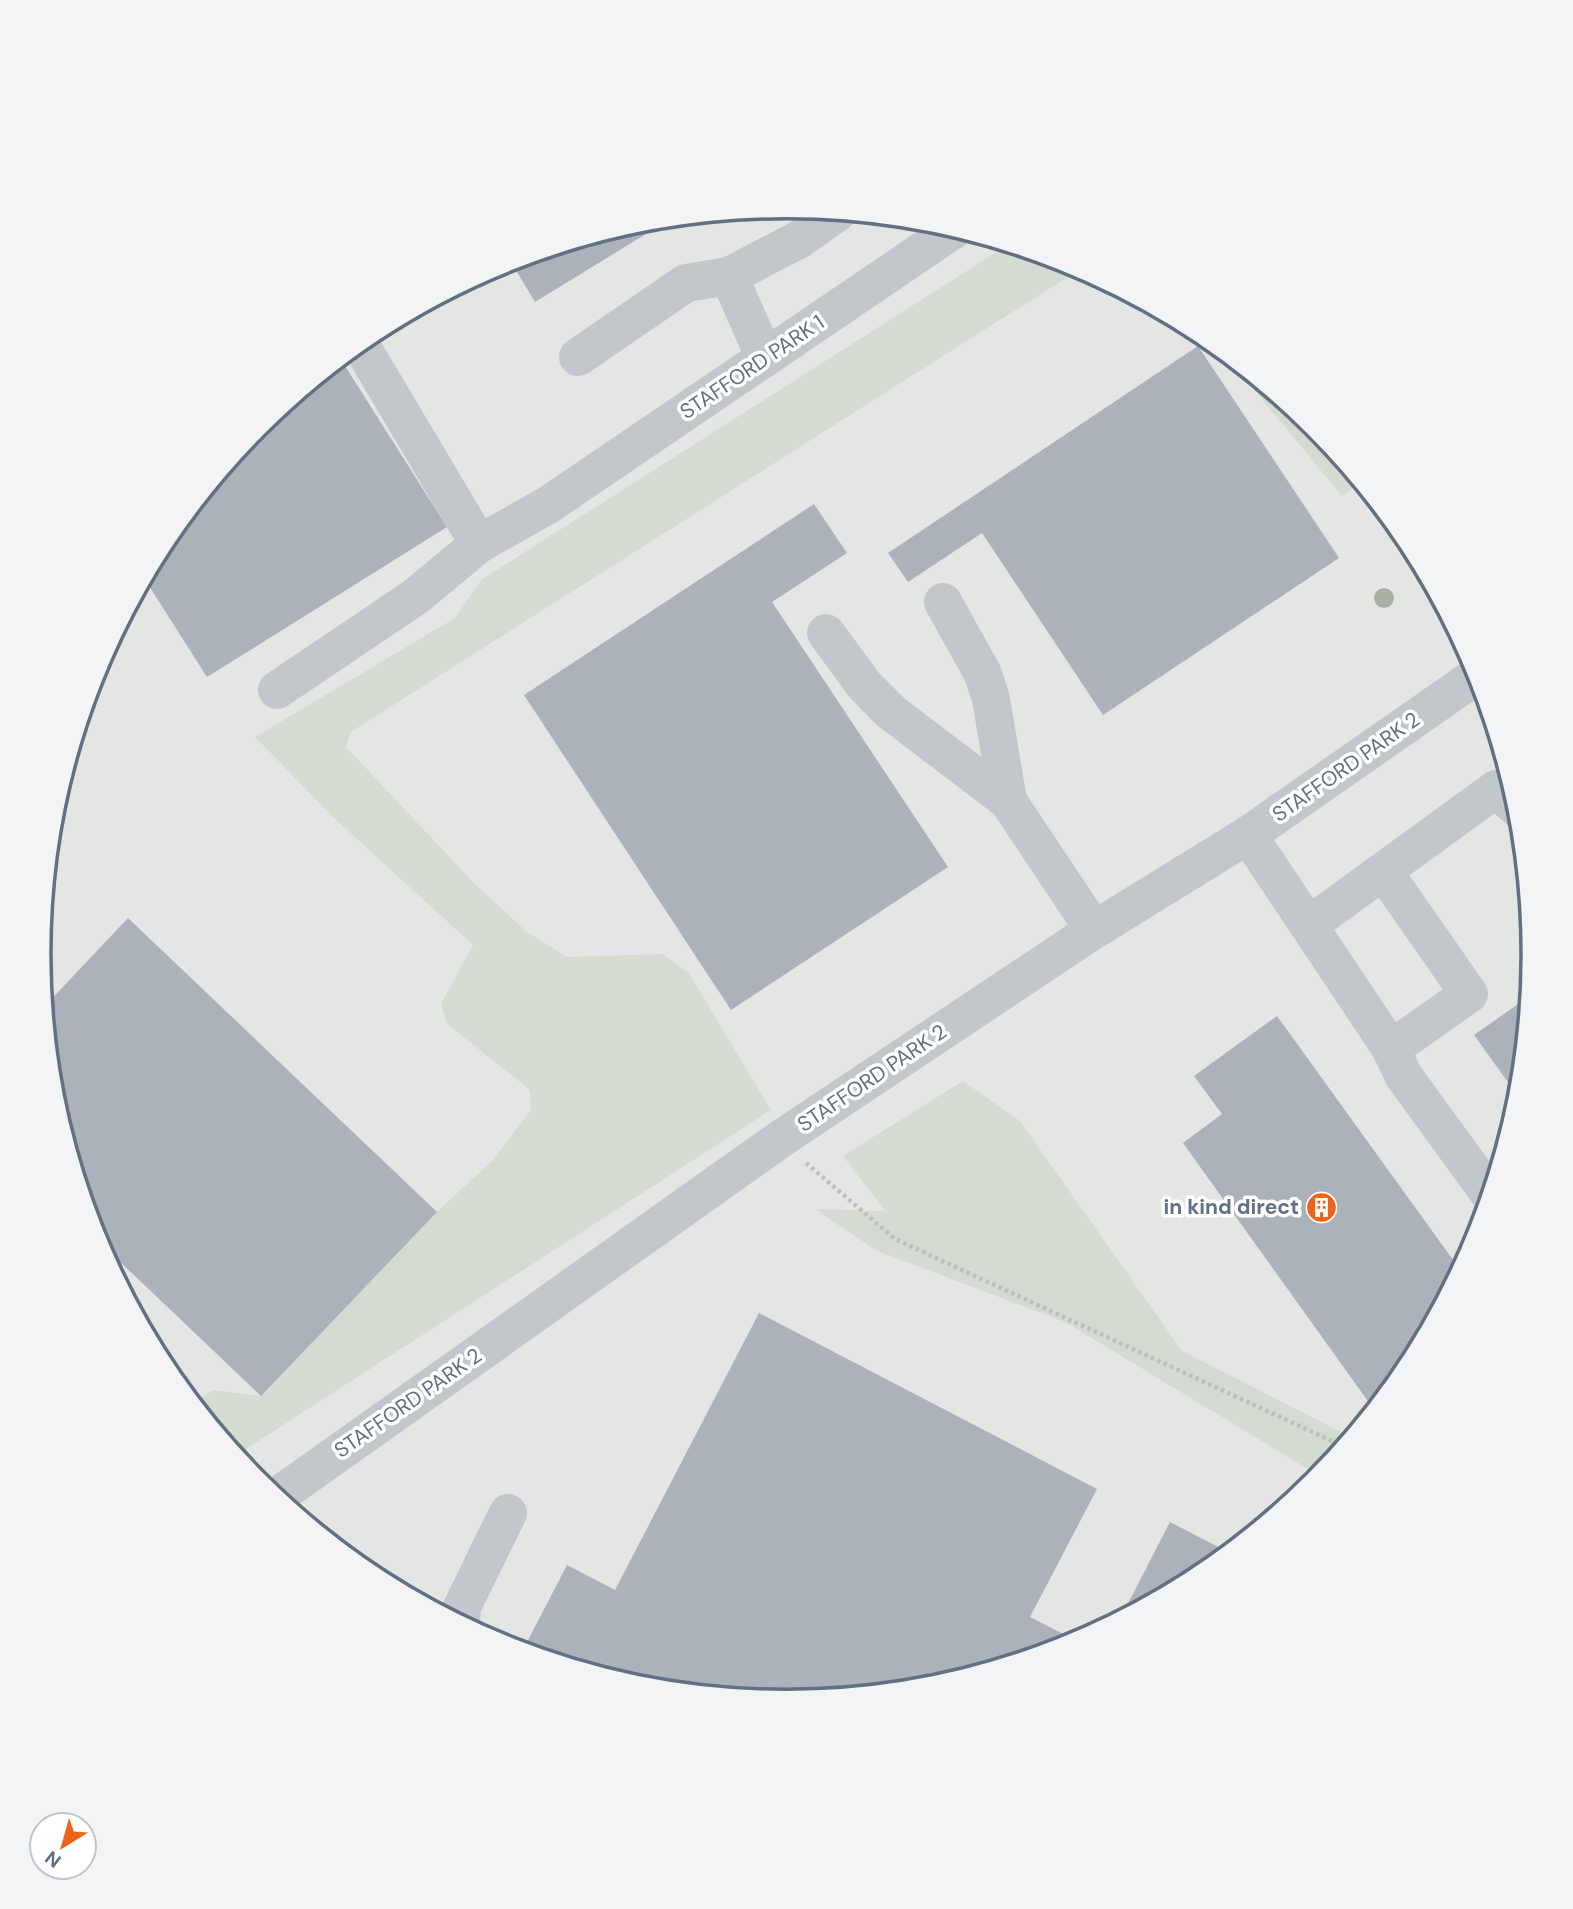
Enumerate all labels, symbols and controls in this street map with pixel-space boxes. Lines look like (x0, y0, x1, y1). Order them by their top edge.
street label: STAFFORD PARK 1 (674, 308, 830, 426)
street label: STAFFORD PARK 2 (1267, 706, 1425, 828)
street label: STAFFORD PARK 2 (792, 1018, 952, 1138)
building icon: in kind direct (1305, 1190, 1339, 1224)
place label: in kind direct (1164, 1193, 1299, 1221)
street label: STAFFORD PARK 2 (329, 1342, 487, 1464)
north arrow (28, 1811, 98, 1881)
text: N (40, 1845, 66, 1873)

